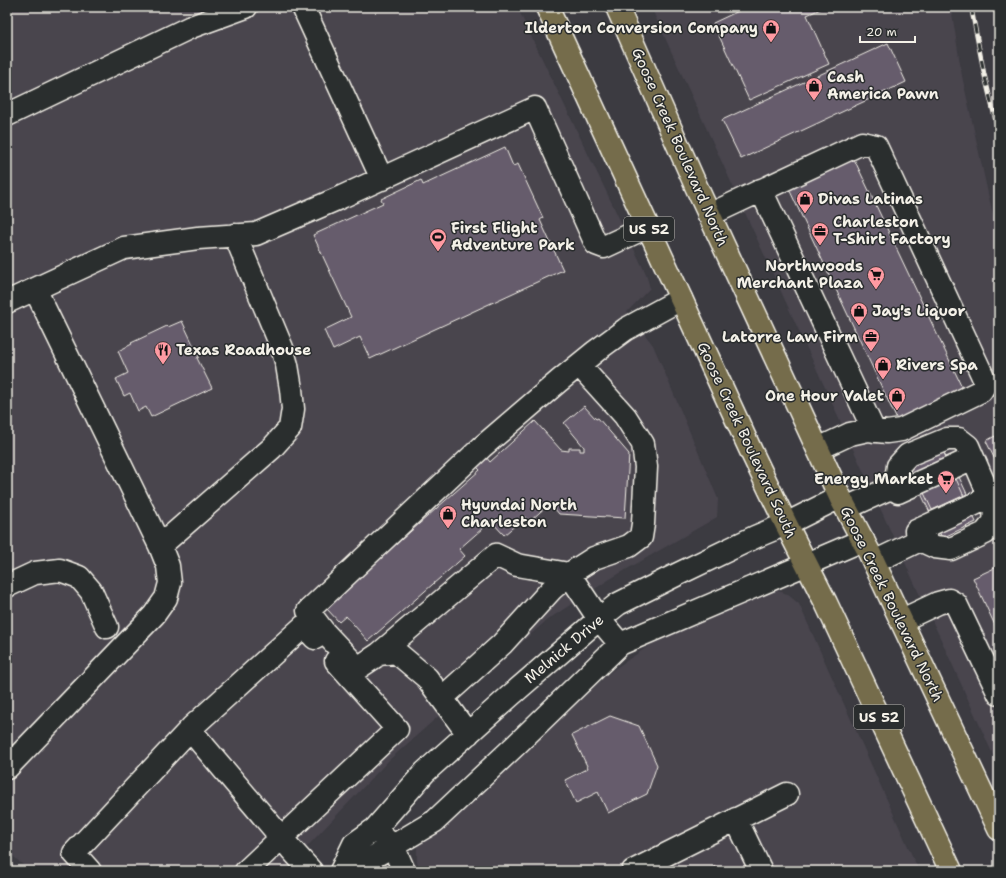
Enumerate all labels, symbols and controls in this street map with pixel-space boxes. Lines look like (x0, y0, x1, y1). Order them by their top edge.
place label: Ilderton Conversion Company (525, 18, 758, 38)
shop icon: Ilderton Conversion Company (761, 18, 781, 43)
scale bar (860, 18, 915, 44)
text: 20 m (866, 24, 897, 40)
street label: Goose Creek Boulevard North (627, 45, 733, 249)
place label: Cash America Pawn (827, 67, 939, 104)
shop icon: Cash America Pawn (804, 76, 824, 101)
shop icon: Divas Latinas (795, 189, 815, 214)
place label: Divas Latinas (818, 189, 923, 209)
place label: Charleston T-Shirt Factory (833, 212, 951, 249)
road number: US 52 (624, 217, 674, 241)
place label: First Flight Adventure Park (451, 218, 575, 255)
office icon: Charleston T-Shirt Factory (810, 221, 830, 246)
sports icon: First Flight Adventure Park (428, 227, 448, 252)
place label: Northwoods Merchant Plaza (737, 256, 864, 293)
supermarket icon: Northwoods Merchant Plaza (866, 265, 886, 290)
shop icon: Jay's Liquor (849, 301, 869, 326)
place label: Jay's Liquor (872, 301, 966, 321)
place label: Latorre Law Firm (722, 327, 858, 347)
office icon: Latorre Law Firm (861, 327, 881, 352)
street label: Goose Creek Boulevard South (693, 339, 801, 541)
restaurant icon: Texas Roadhouse (153, 340, 173, 365)
place label: Texas Roadhouse (176, 340, 311, 360)
shop icon: Rivers Spa (873, 355, 893, 380)
place label: Rivers Spa (896, 355, 979, 375)
place label: One Hour Valet (765, 386, 884, 406)
shop icon: One Hour Valet (887, 386, 907, 411)
place label: Energy Market (814, 469, 933, 489)
supermarket icon: Energy Market (936, 469, 956, 494)
place label: Hyundai North Charleston (461, 495, 577, 532)
street label: Goose Creek Boulevard North (836, 503, 948, 705)
shop icon: Hyundai North Charleston (438, 504, 458, 529)
street label: Melnick Drive (520, 610, 608, 688)
road number: US 52 (854, 705, 904, 729)

